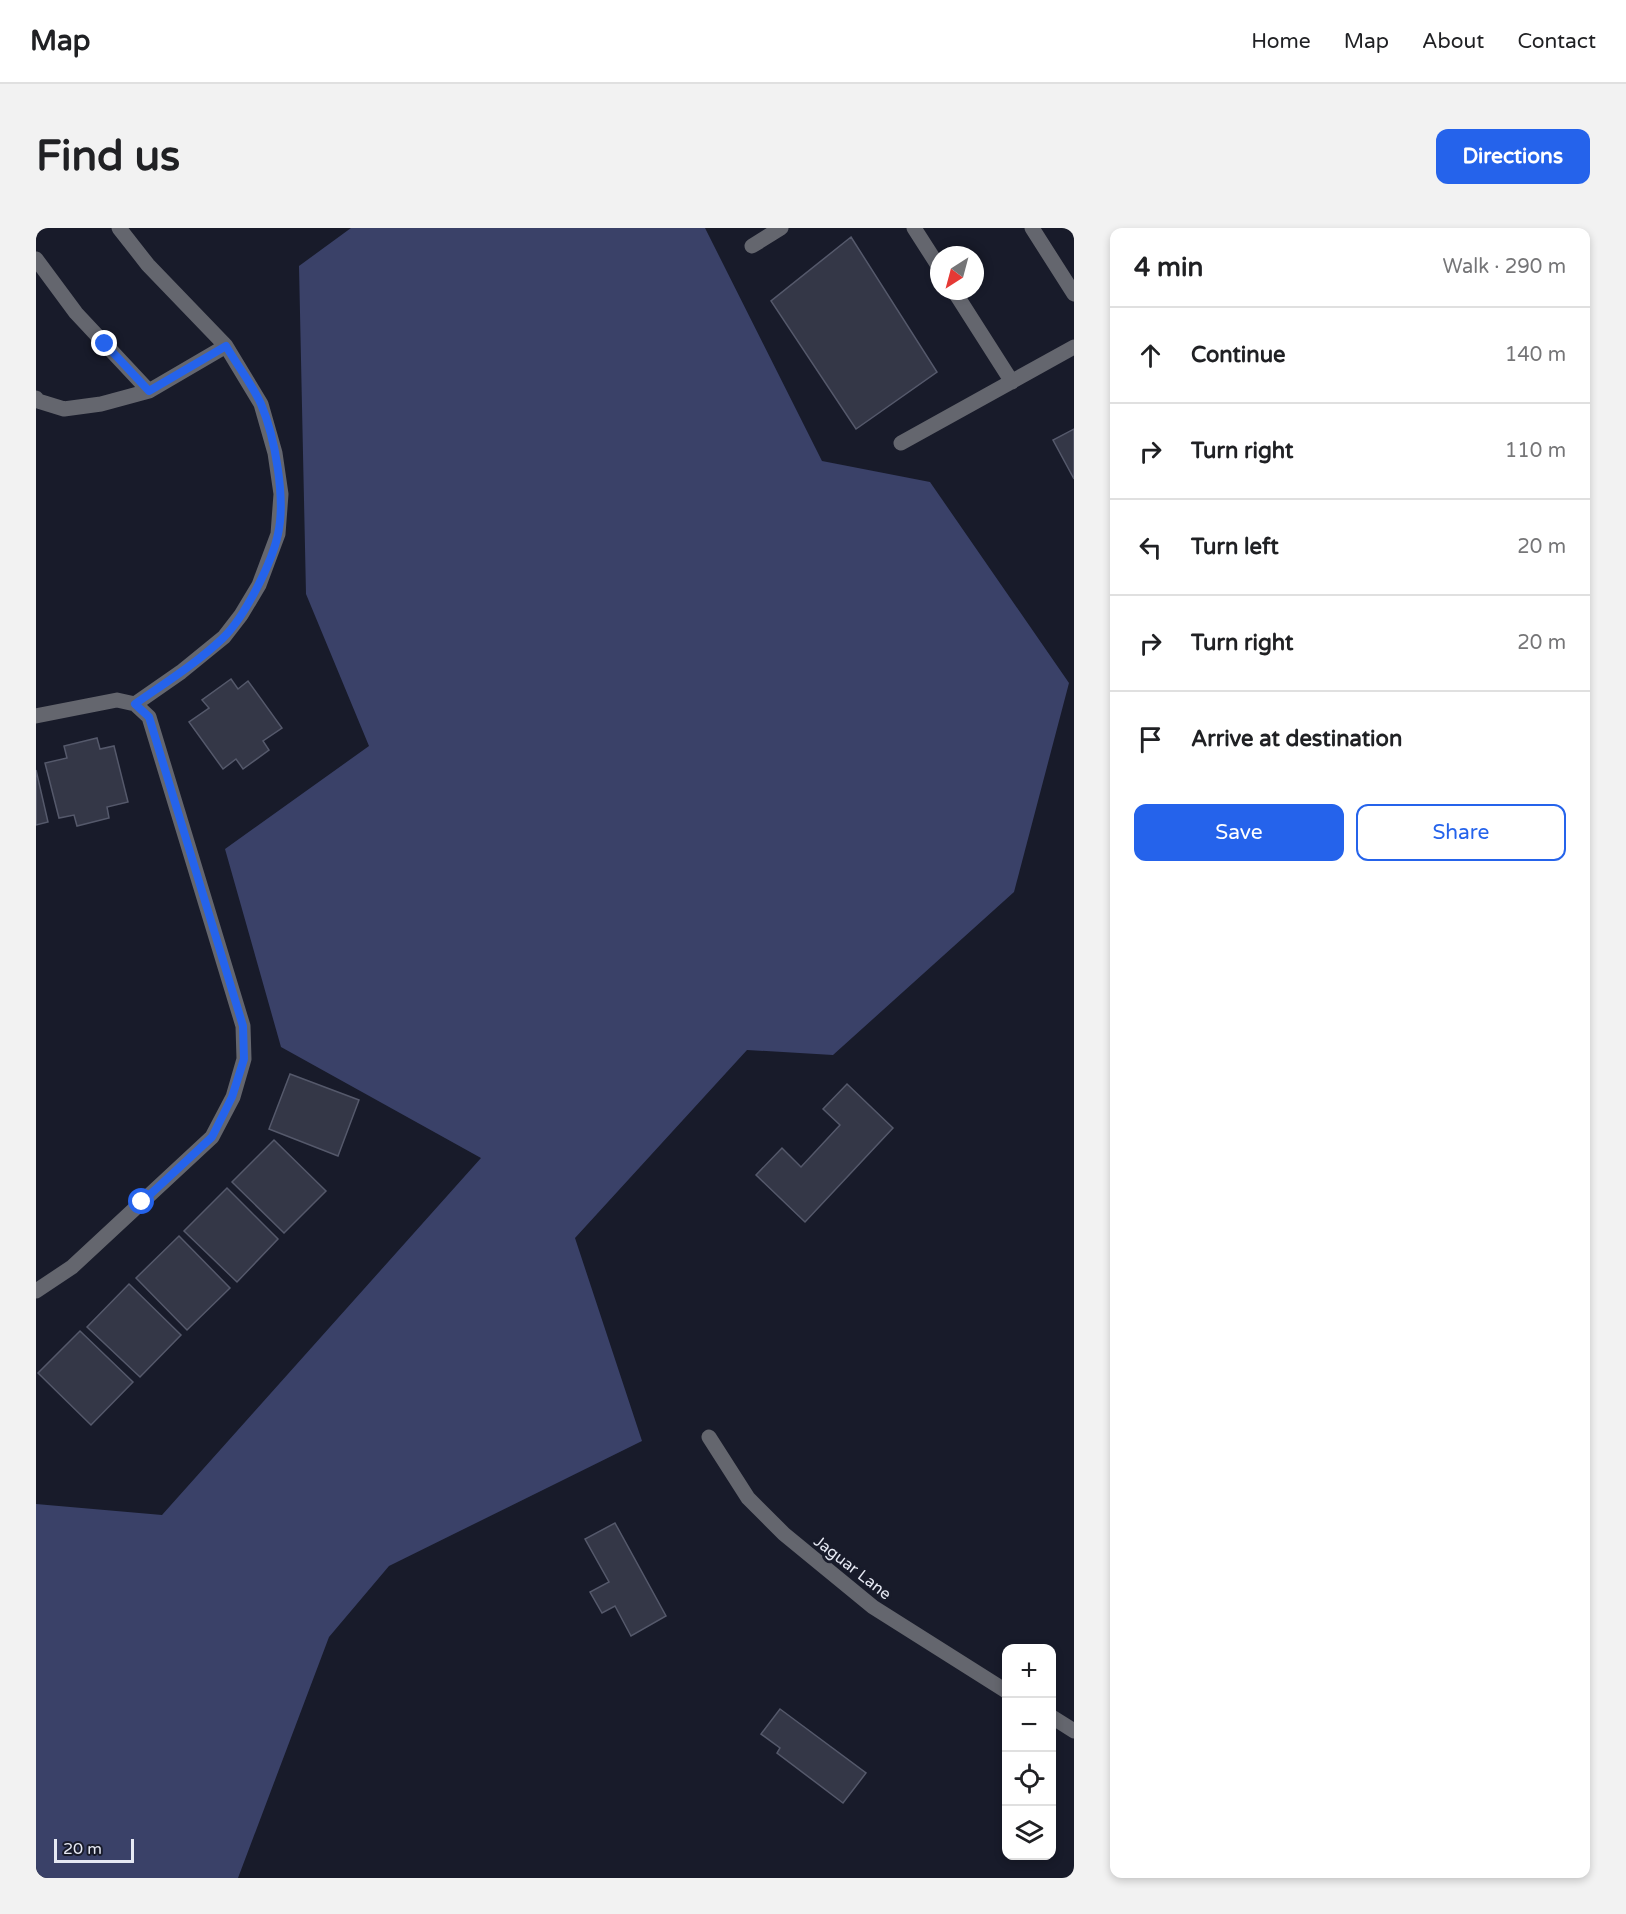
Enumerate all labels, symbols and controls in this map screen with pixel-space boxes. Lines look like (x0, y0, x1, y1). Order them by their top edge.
text: Map (30, 24, 90, 58)
text: Home (1251, 29, 1311, 54)
text: Map (1344, 29, 1389, 54)
text: About (1422, 29, 1484, 54)
text: Contact (1517, 29, 1596, 54)
button: Directions (1436, 129, 1590, 184)
text: Find us (36, 131, 180, 182)
north arrow (930, 246, 984, 300)
text: 4 min (1134, 252, 1203, 283)
text: Walk · 290 m (1443, 255, 1566, 279)
route end (91, 330, 117, 356)
icon: ahead (1134, 339, 1167, 372)
text: Continue (1191, 342, 1286, 368)
text: 140 m (1505, 343, 1566, 367)
icon: right (1134, 435, 1167, 468)
text: Turn right (1191, 438, 1293, 464)
text: 110 m (1505, 439, 1566, 463)
icon: left (1134, 531, 1167, 564)
text: Turn left (1191, 534, 1279, 560)
text: 20 m (1517, 535, 1566, 559)
icon: right (1134, 627, 1167, 660)
text: Turn right (1191, 630, 1293, 656)
text: 20 m (1517, 631, 1566, 655)
icon: arrive (1134, 723, 1167, 756)
text: Arrive at destination (1191, 726, 1402, 752)
button: Save (1134, 804, 1344, 861)
button: Share (1356, 804, 1566, 861)
route start (128, 1188, 154, 1214)
street label: Jaguar Lane (810, 1531, 895, 1604)
map controls (1002, 1644, 1056, 1860)
button: + (1002, 1644, 1056, 1698)
button: − (1002, 1698, 1056, 1752)
button: locate (1002, 1752, 1056, 1806)
button: layers (1002, 1806, 1056, 1860)
scale bar (54, 1836, 134, 1864)
text: 20 m (63, 1839, 102, 1859)

